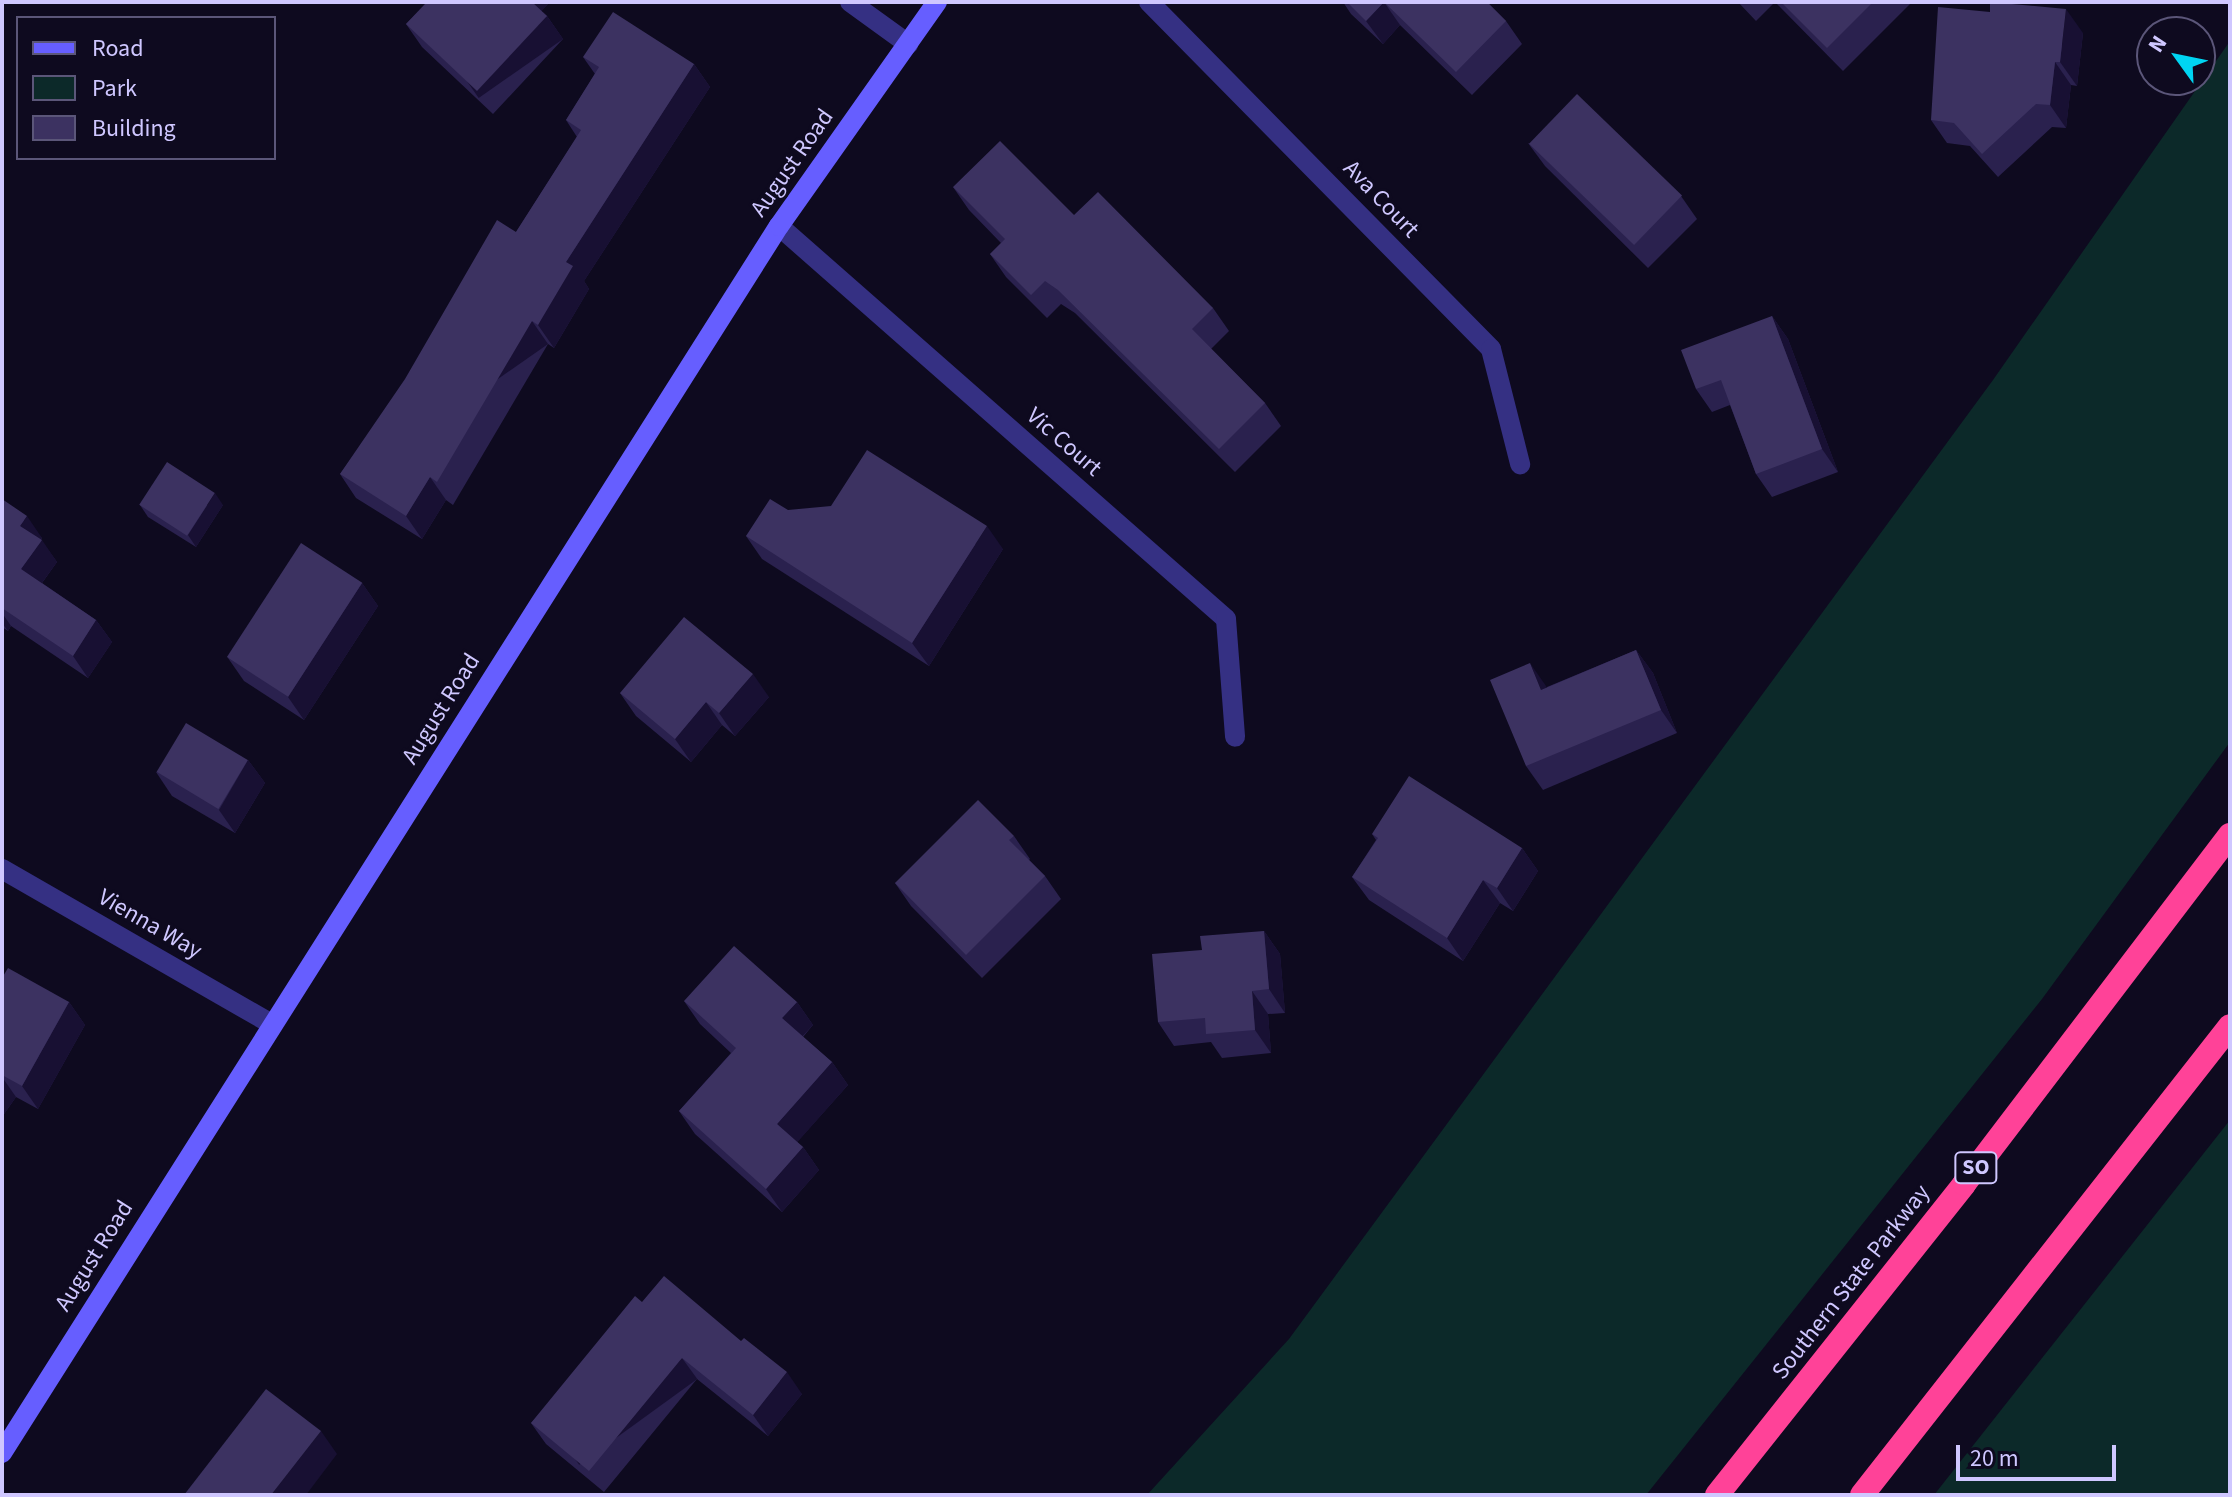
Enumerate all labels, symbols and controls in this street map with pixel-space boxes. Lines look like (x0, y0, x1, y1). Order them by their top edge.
legend (16, 16, 276, 160)
north arrow (2136, 16, 2216, 96)
text: N (2140, 29, 2175, 59)
text: Road (92, 31, 144, 66)
text: Park (92, 71, 137, 106)
street label: August Road (744, 104, 840, 222)
text: Building (92, 111, 176, 146)
street label: Ava Court (1337, 154, 1425, 244)
street label: Vic Court (1021, 402, 1107, 482)
street label: August Road (396, 648, 486, 770)
street label: Vienna Way (93, 883, 207, 965)
road number: SO (1954, 1150, 1998, 1186)
street label: Southern State Parkway (1766, 1179, 1936, 1385)
street label: August Road (49, 1195, 139, 1317)
scale bar (1960, 1429, 2120, 1479)
text: 20 m (1970, 1441, 2019, 1476)

